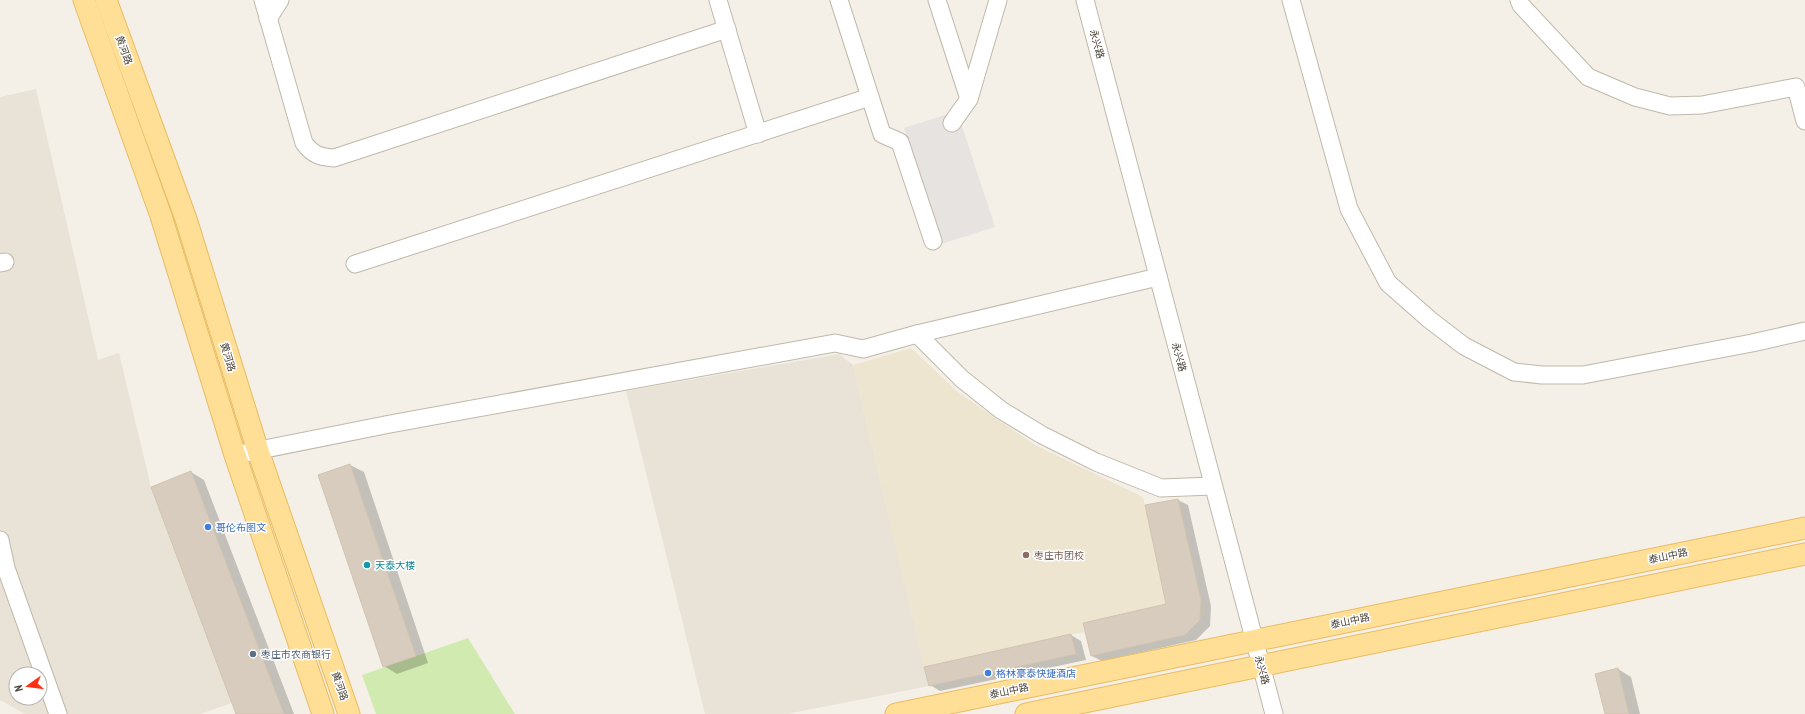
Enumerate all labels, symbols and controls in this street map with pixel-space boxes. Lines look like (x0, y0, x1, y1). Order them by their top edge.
street label: 永兴路 (1087, 28, 1107, 60)
street label: 黄河路 (113, 34, 135, 66)
street label: 黄河路 (217, 341, 239, 373)
street label: 永兴路 (1169, 341, 1189, 373)
place label: 哥伦布图文 (216, 521, 266, 534)
marker: 哥伦布图文 (203, 522, 213, 532)
street label: 泰山中路 (1647, 545, 1689, 567)
place label: 枣庄市团校 (1033, 549, 1084, 562)
marker: 枣庄市团校 (1021, 550, 1031, 560)
place label: 天泰大楼 (375, 559, 415, 572)
marker: 天泰大楼 (362, 560, 372, 570)
street label: 泰山中路 (1329, 610, 1371, 632)
place label: 枣庄市农商银行 (260, 648, 331, 661)
marker: 枣庄市农商银行 (248, 649, 258, 659)
street label: 永兴路 (1252, 654, 1272, 686)
north arrow (8, 666, 48, 706)
place label: 格林豪泰快捷酒店 (996, 667, 1076, 680)
marker: 格林豪泰快捷酒店 (983, 668, 993, 678)
street label: 黄河路 (329, 670, 351, 702)
street label: 泰山中路 (988, 680, 1030, 702)
text: N (11, 684, 26, 693)

